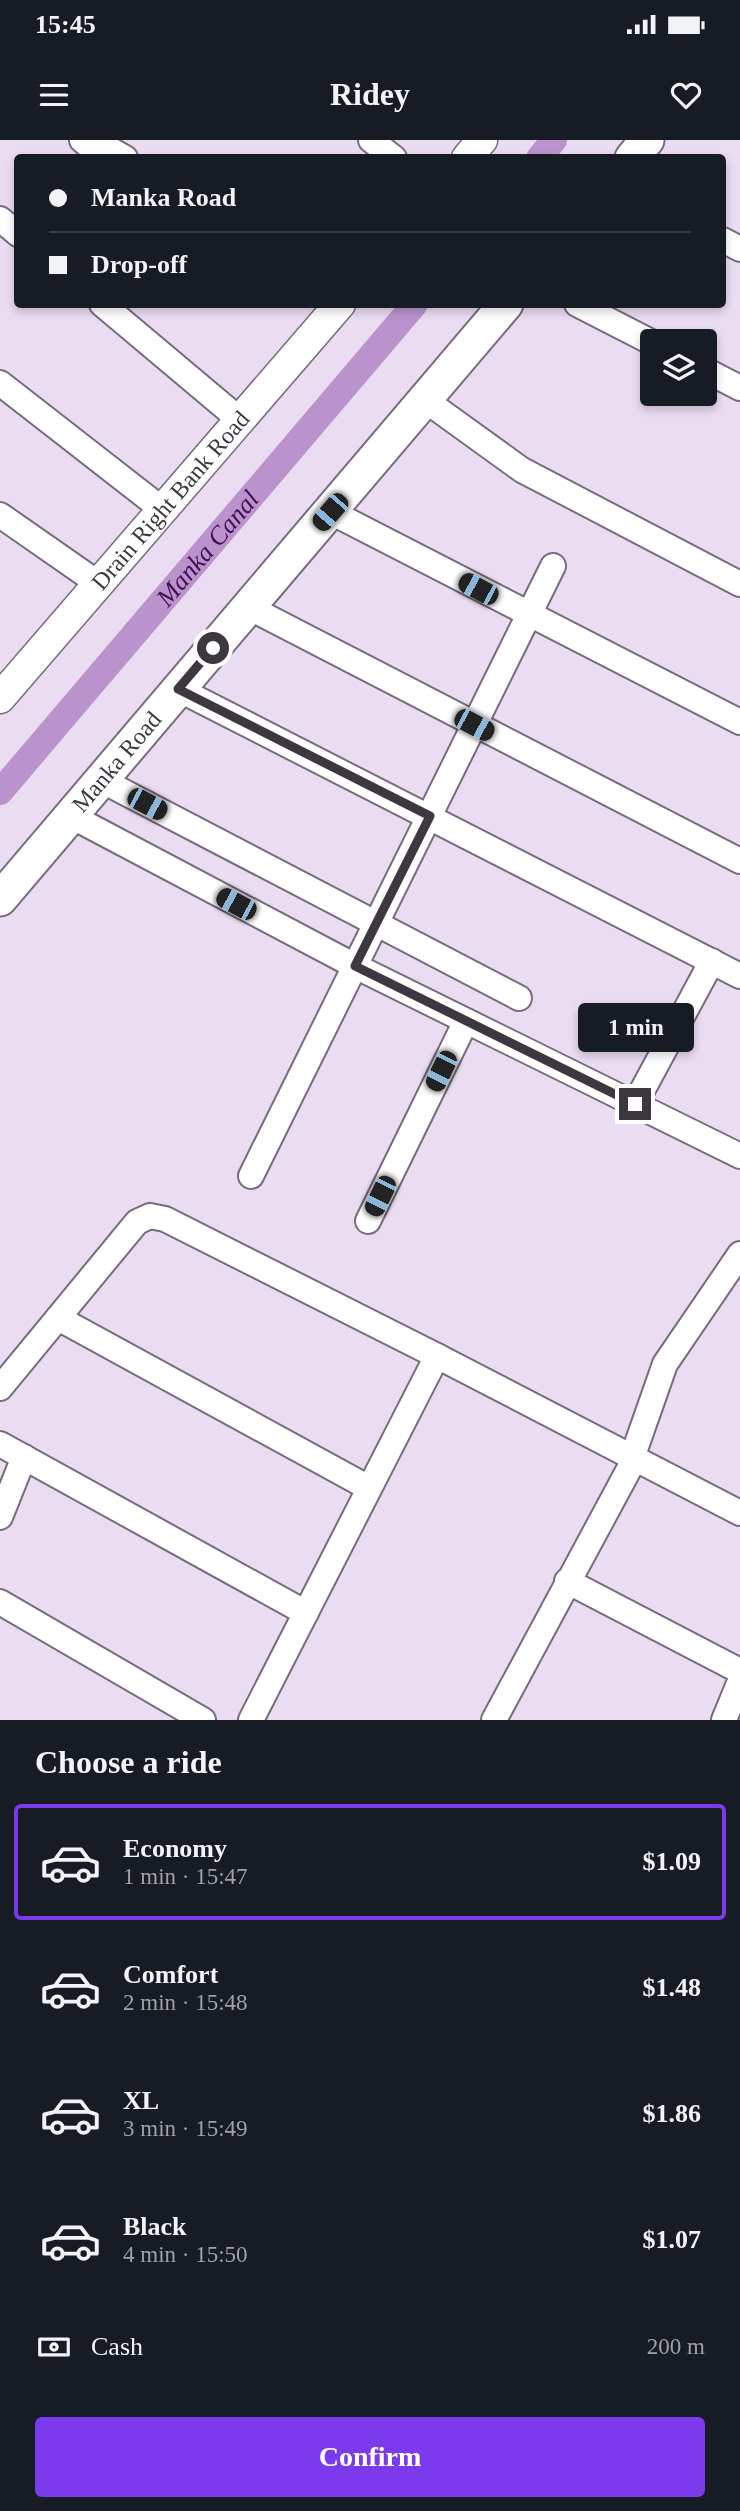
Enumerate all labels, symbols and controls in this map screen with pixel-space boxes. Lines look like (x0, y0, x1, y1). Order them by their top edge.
text: 15:45 (35, 10, 96, 39)
icon: menu (35, 76, 73, 114)
text: Ridey (330, 76, 410, 112)
icon: heart (667, 76, 705, 114)
text: Manka Road (91, 183, 236, 212)
text: Drop-off (91, 250, 187, 279)
map controls (640, 329, 717, 406)
button: layers (640, 329, 717, 406)
street label: Drain Right Bank Road (86, 406, 255, 595)
water label: Manka Canal (150, 485, 265, 613)
car (309, 489, 352, 535)
car (455, 570, 502, 608)
route start (197, 632, 229, 664)
street label: Manka Road (67, 706, 166, 817)
car (451, 706, 498, 744)
car (124, 785, 171, 823)
car (213, 885, 260, 923)
callout: 1 min (577, 1002, 693, 1052)
text: 1 min (608, 1015, 664, 1040)
car (423, 1048, 460, 1094)
route end (619, 1088, 651, 1120)
car (362, 1173, 399, 1219)
text: Choose a ride (35, 1744, 222, 1780)
icon: car (39, 1831, 102, 1894)
text: Economy (123, 1834, 227, 1863)
text: $1.09 (643, 1847, 701, 1876)
text: 1 min · 15:47 (123, 1864, 248, 1889)
icon: car (39, 1957, 102, 2020)
text: Comfort (123, 1960, 218, 1989)
text: $1.48 (643, 1973, 701, 2002)
text: 2 min · 15:48 (123, 1990, 248, 2015)
icon: car (39, 2083, 102, 2146)
text: XL (123, 2086, 159, 2115)
text: $1.86 (643, 2099, 701, 2128)
text: 3 min · 15:49 (123, 2116, 248, 2141)
icon: car (39, 2209, 102, 2272)
text: Black (123, 2212, 187, 2241)
text: $1.07 (643, 2225, 701, 2254)
text: 4 min · 15:50 (123, 2242, 248, 2267)
icon: cash (35, 2328, 73, 2366)
text: Cash (91, 2332, 143, 2361)
text: 200 m (647, 2334, 705, 2359)
button: Confirm (35, 2417, 705, 2497)

